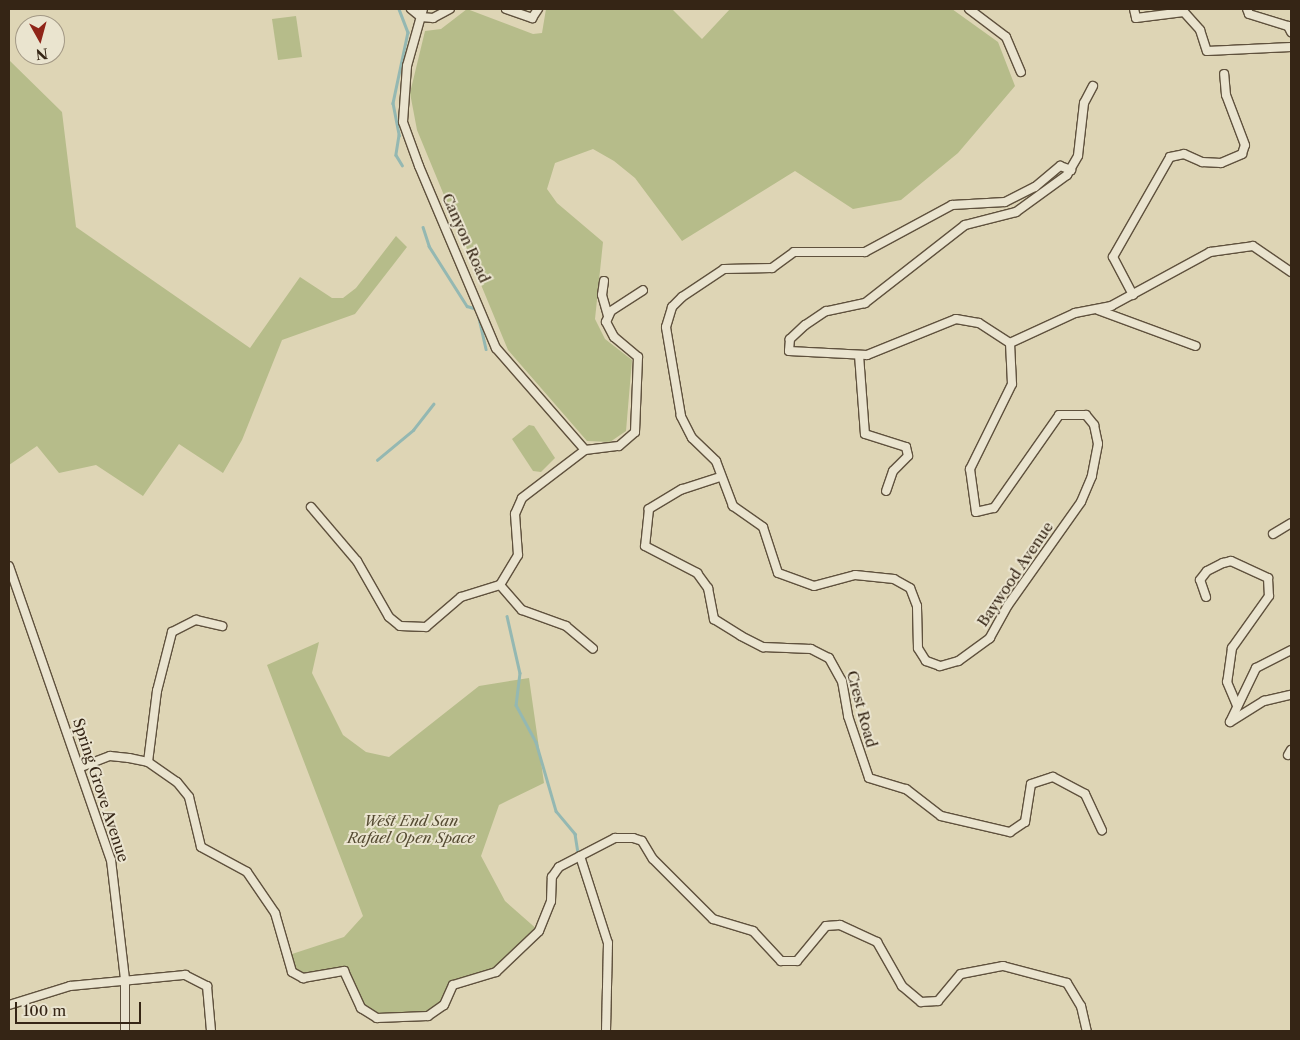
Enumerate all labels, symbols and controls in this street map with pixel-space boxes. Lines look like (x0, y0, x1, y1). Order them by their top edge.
north arrow (15, 15, 65, 65)
text: N (35, 44, 49, 64)
street label: Canyon Road (438, 190, 494, 286)
street label: Baywood Avenue (973, 518, 1057, 630)
street label: Crest Road (843, 669, 881, 749)
street label: Spring Grove Avenue (69, 716, 133, 864)
park label: West End San Rafael Open Space (347, 811, 475, 846)
scale bar (18, 992, 144, 1024)
text: 100 m (23, 1001, 66, 1020)

